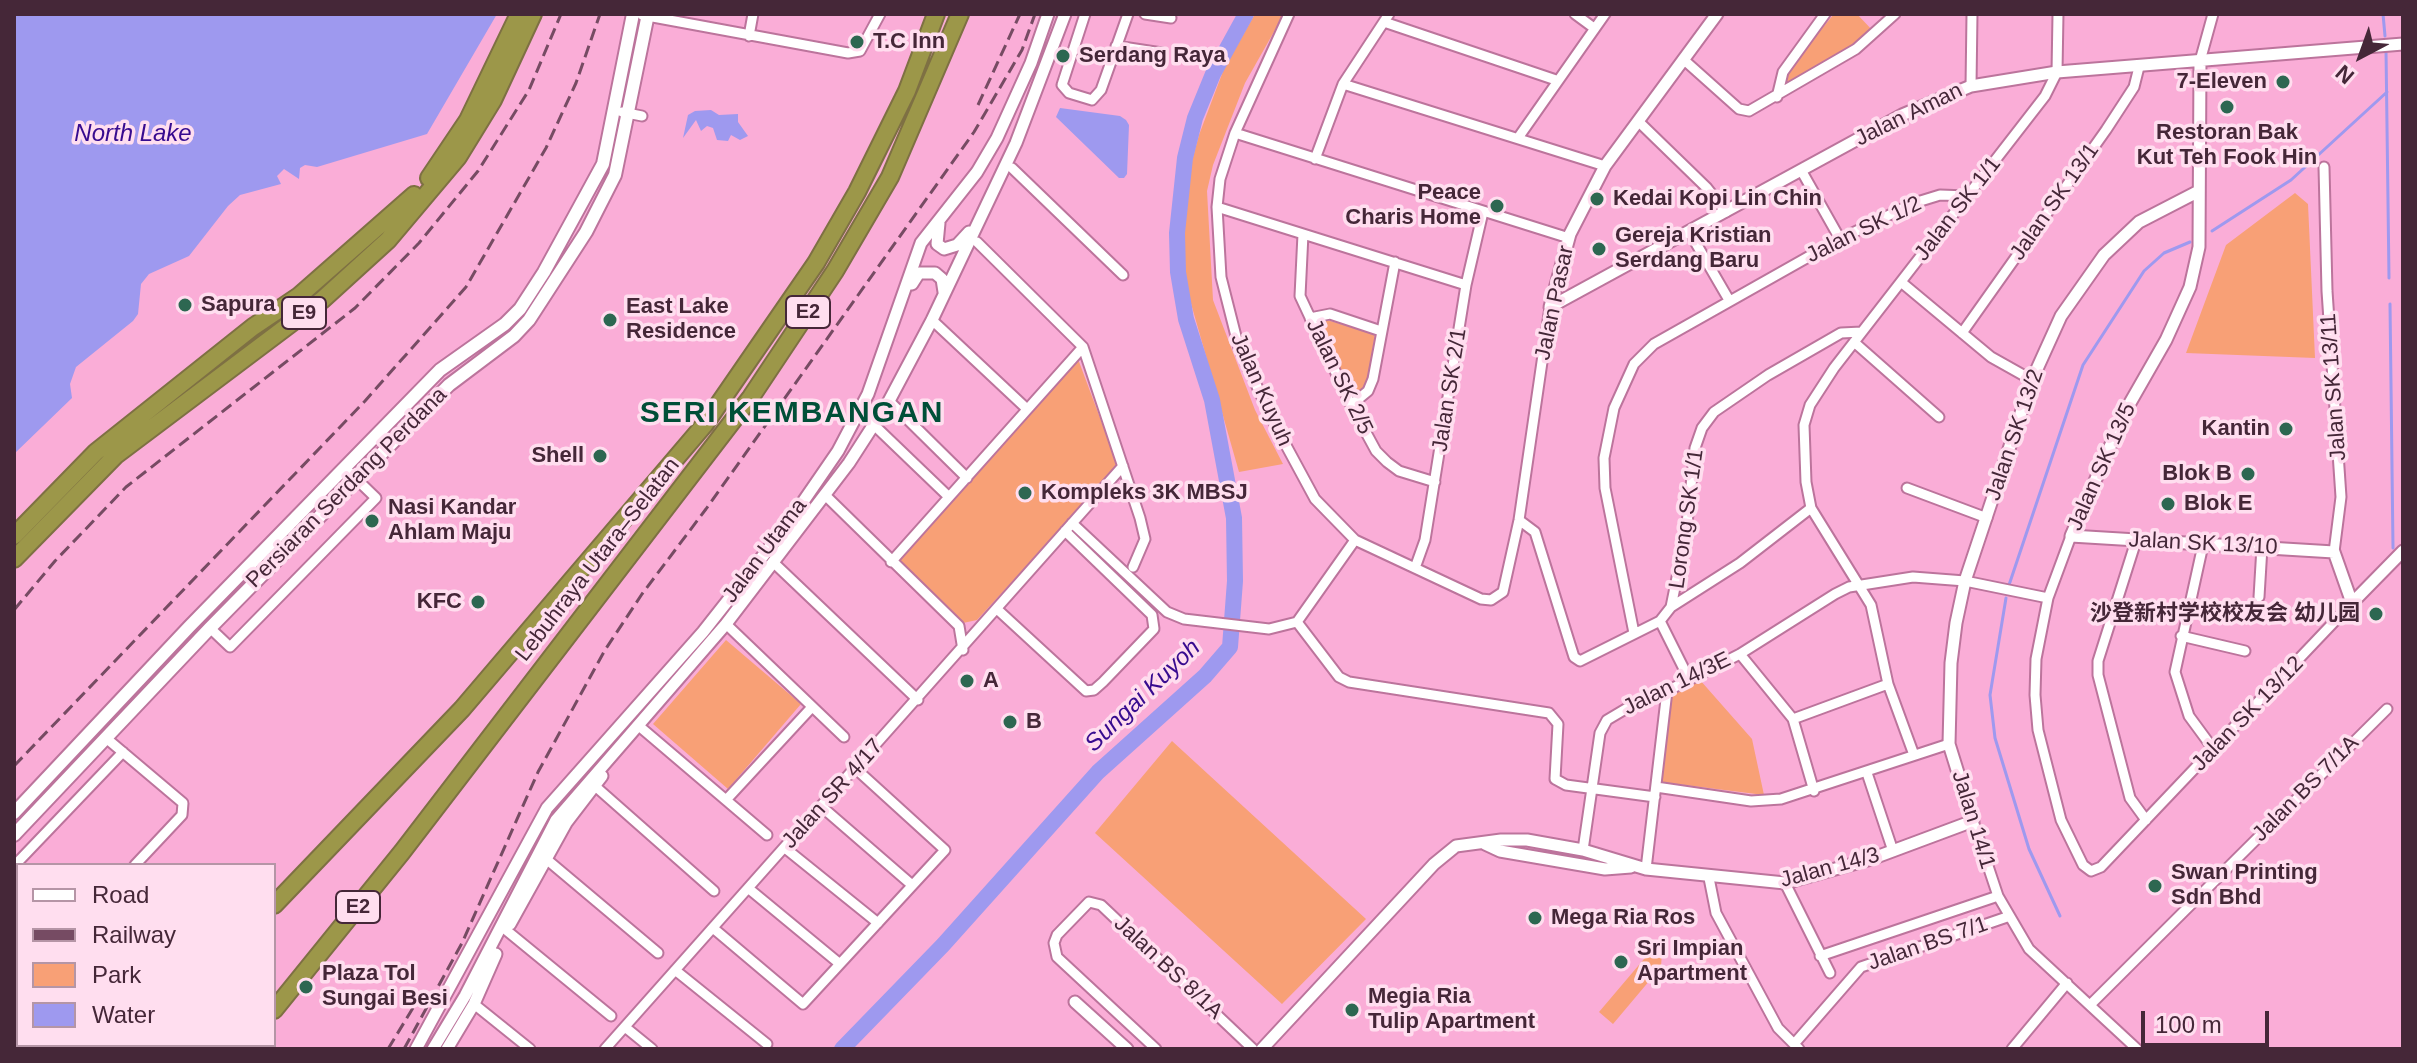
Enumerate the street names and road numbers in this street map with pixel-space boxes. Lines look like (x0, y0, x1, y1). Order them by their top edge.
street label: Jalan Aman (1851, 78, 1967, 152)
street label: Jalan SK 13/1 (2005, 138, 2105, 266)
street label: Jalan SK 1/1 (1909, 152, 2007, 266)
street label: Jalan SK 1/2 (1802, 191, 1926, 269)
street label: Jalan Pasar (1530, 243, 1580, 363)
road number: E2 (786, 296, 830, 328)
road number: E9 (282, 297, 326, 329)
street label: Jalan SK 13/11 (2316, 312, 2352, 462)
street label: Jalan SK 2/5 (1300, 315, 1378, 439)
street label: Jalan SK 2/1 (1427, 326, 1473, 454)
street label: Jalan Kuyuh (1224, 329, 1298, 451)
street label: Jalan SK 13/2 (1980, 366, 2050, 504)
street label: Persiaran Serdang Perdana (241, 382, 453, 594)
street label: Jalan SK 13/5 (2062, 399, 2142, 535)
street label: Lorong SK 1/1 (1664, 448, 1710, 590)
street label: Lebuhraya Utara–Selatan (510, 453, 686, 667)
street label: Jalan Utama (717, 494, 813, 608)
street label: Jalan SK 13/10 (2128, 527, 2278, 561)
street label: Jalan 14/3E (1619, 647, 1735, 721)
street label: Jalan SK 13/12 (2187, 651, 2309, 777)
street label: Jalan BS 7/1A (2247, 730, 2365, 848)
street label: Jalan SR 4/17 (777, 734, 889, 854)
street label: Jalan 14/1 (1946, 768, 2000, 872)
street label: Jalan 14/3 (1778, 842, 1882, 894)
road number: E2 (336, 891, 380, 923)
street label: Jalan BS 8/1A (1108, 911, 1228, 1025)
street label: Jalan BS 7/1 (1865, 911, 1991, 977)

